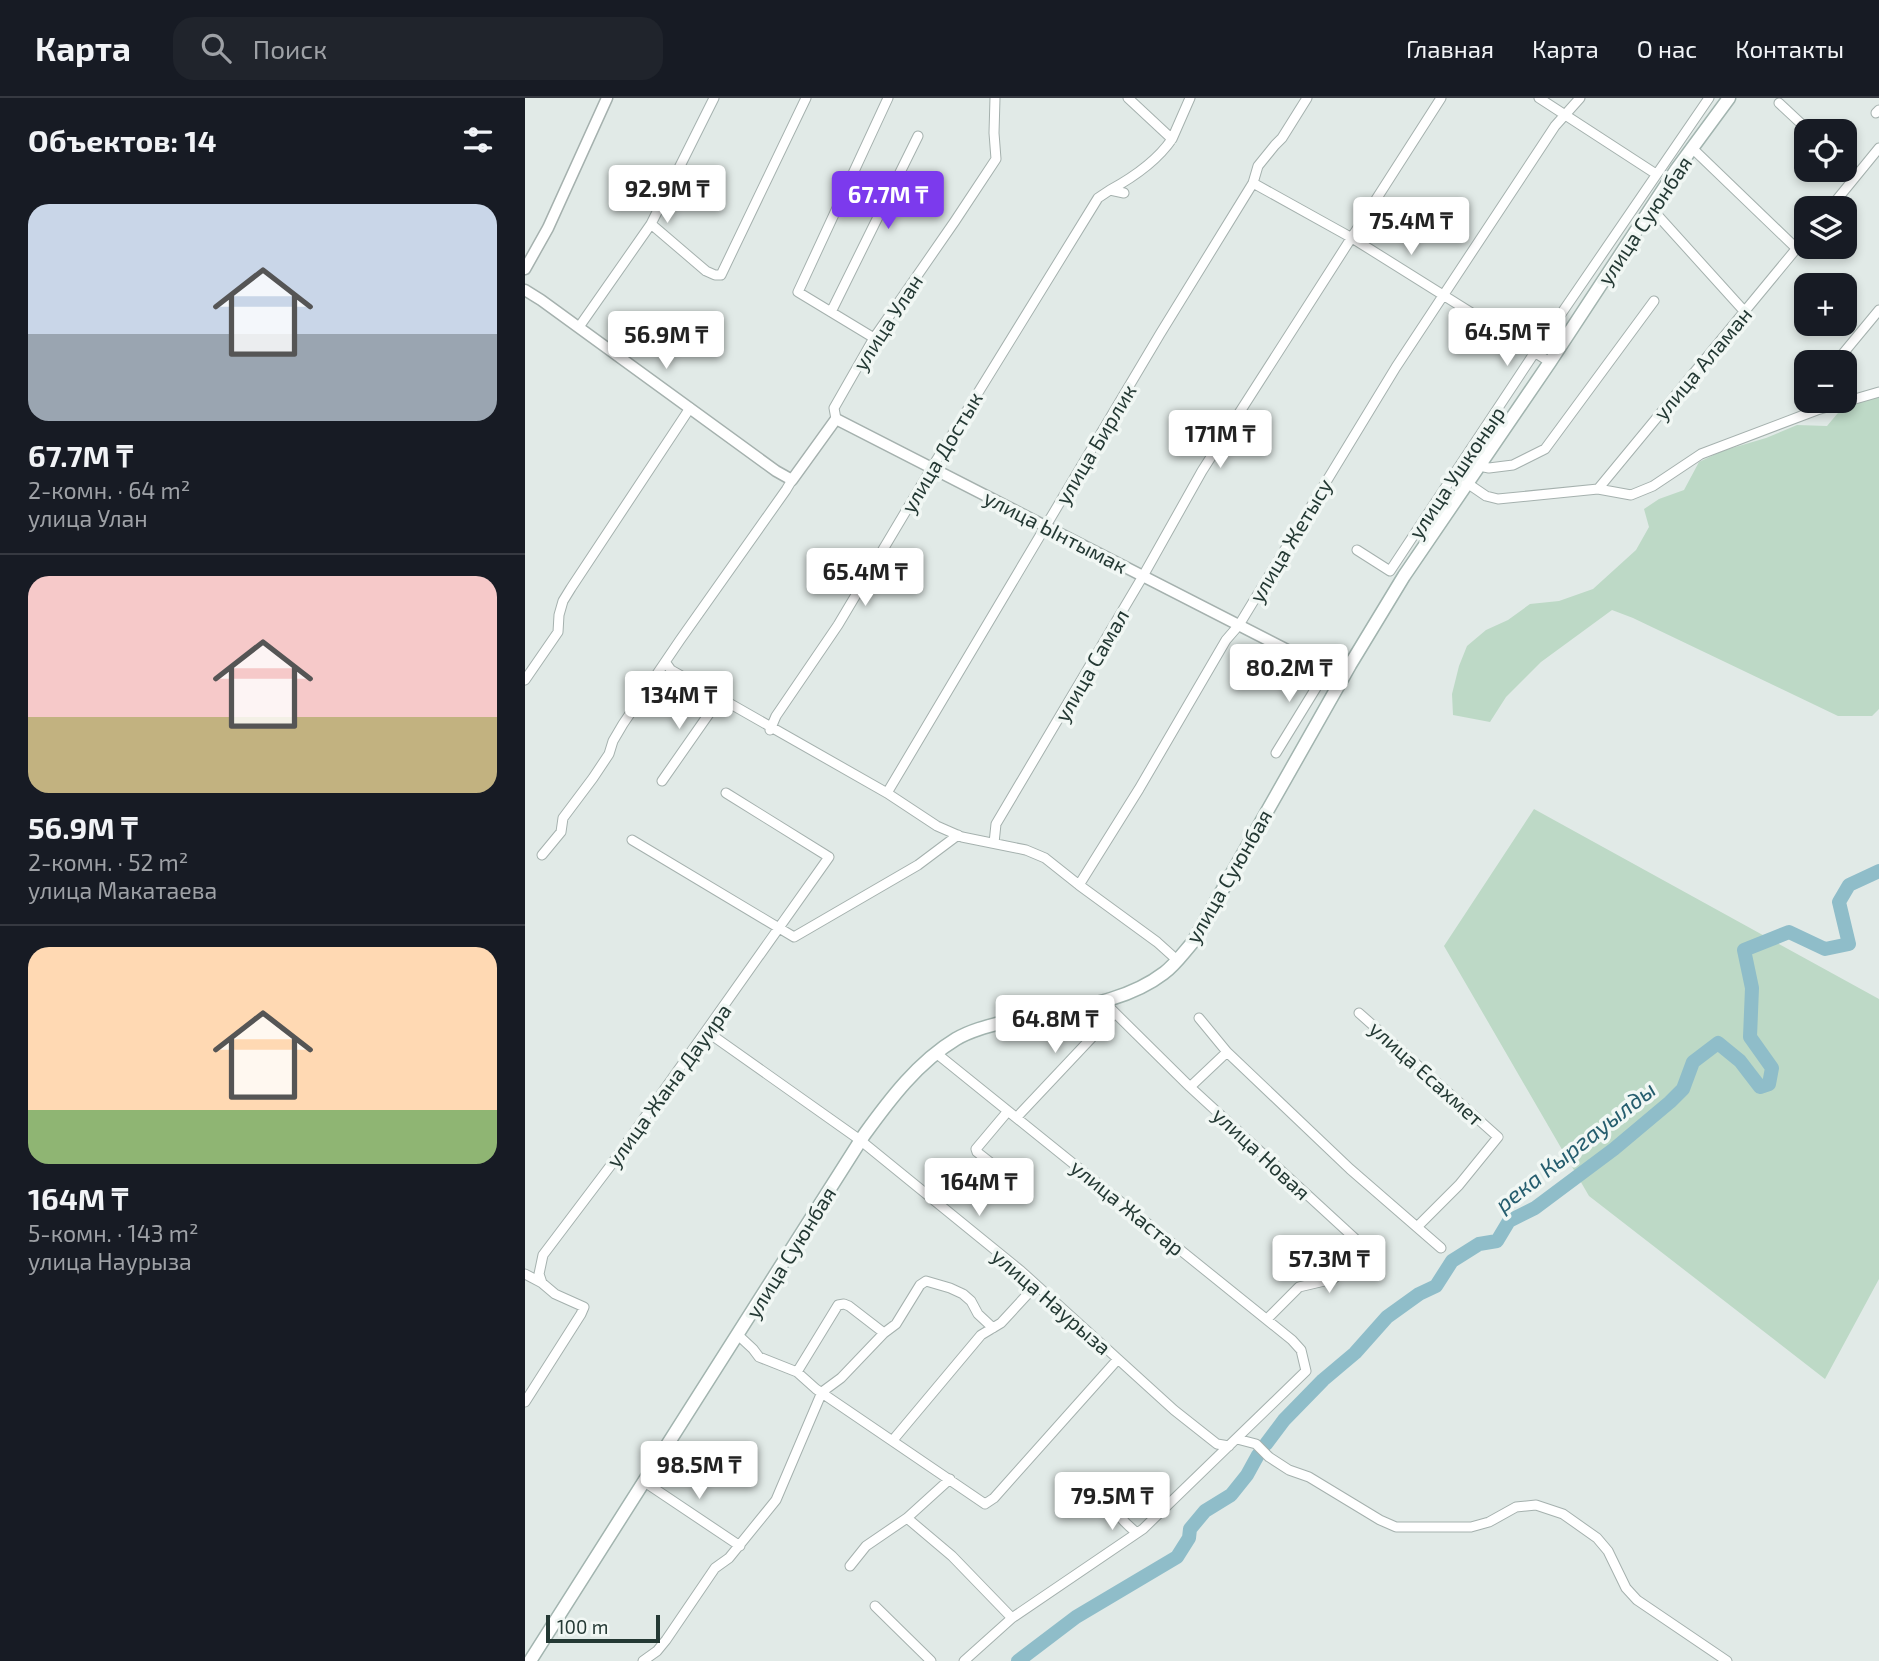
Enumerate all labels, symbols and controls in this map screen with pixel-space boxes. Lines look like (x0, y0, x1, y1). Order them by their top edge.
search box (173, 17, 663, 80)
text: Карта (35, 28, 131, 68)
icon: search (197, 29, 235, 67)
text: Поиск (253, 33, 327, 64)
text: Главная (1406, 34, 1494, 63)
text: Карта (1532, 34, 1599, 63)
text: О нас (1637, 34, 1697, 63)
text: Контакты (1735, 34, 1844, 63)
map controls (1794, 119, 1857, 413)
button: locate (1794, 119, 1857, 182)
icon: filters (459, 121, 497, 159)
text: Объектов: 14 (28, 122, 217, 158)
street label: улица Суюнбая (1592, 151, 1697, 290)
pin: 92.9M ₸ (602, 166, 732, 225)
pin: 67.7M ₸ (823, 172, 953, 231)
text: 92.9M ₸ (625, 174, 709, 202)
text: 67.7M ₸ (848, 180, 928, 208)
button: layers (1794, 196, 1857, 259)
pin: 75.4M ₸ (1346, 198, 1476, 257)
text: 75.4M ₸ (1369, 206, 1453, 234)
icon: home (200, 249, 326, 375)
street label: улица Улан (847, 269, 928, 375)
button: + (1794, 273, 1857, 336)
street label: улица Аламан (1648, 302, 1757, 425)
pin: 64.5M ₸ (1442, 308, 1572, 368)
pin: 56.9M ₸ (601, 312, 731, 371)
text: 64.5M ₸ (1464, 317, 1550, 345)
text: 56.9M ₸ (624, 320, 708, 348)
button: − (1794, 350, 1857, 413)
street label: улица Бирлик (1049, 379, 1142, 509)
street label: улица Достык (895, 387, 988, 518)
street label: улица Ушконыр (1403, 401, 1510, 543)
pin: 171M ₸ (1163, 410, 1277, 470)
text: 171M ₸ (1185, 419, 1255, 447)
text: 67.7M ₸ (28, 437, 133, 473)
street label: улица Жетысу (1243, 474, 1338, 607)
text: 2-комн. · 64 m² (28, 476, 190, 504)
street label: улица Ынтымак (980, 484, 1132, 579)
text: улица Улан (28, 504, 148, 532)
pin: 65.4M ₸ (800, 548, 930, 608)
text: 65.4M ₸ (823, 557, 908, 585)
street label: улица Самал (1049, 604, 1134, 726)
icon: home (200, 621, 326, 747)
pin: 80.2M ₸ (1224, 644, 1354, 704)
text: 80.2M ₸ (1246, 653, 1332, 681)
pin: 134M ₸ (622, 672, 736, 731)
text: 134M ₸ (641, 680, 717, 708)
street label: улица Суюнбая (1180, 805, 1277, 948)
text: 56.9M ₸ (28, 809, 138, 845)
text: 2-комн. · 52 m² (28, 848, 188, 876)
text: улица Макатаева (28, 876, 217, 904)
icon: home (200, 992, 326, 1118)
pin: 64.8M ₸ (990, 996, 1120, 1055)
street label: улица Жана Дауира (600, 998, 737, 1172)
text: 64.8M ₸ (1012, 1004, 1098, 1032)
street label: улица Есахмет (1364, 1015, 1489, 1131)
water label: река Кыргауылды (1489, 1075, 1661, 1217)
street label: улица Новая (1207, 1102, 1316, 1205)
street label: улица Жастар (1066, 1154, 1190, 1261)
pin: 164M ₸ (922, 1158, 1036, 1218)
text: 164M ₸ (941, 1167, 1017, 1195)
text: 164M ₸ (28, 1180, 128, 1216)
street label: улица Суюнбая (740, 1182, 841, 1323)
text: 5-комн. · 143 m² (28, 1219, 198, 1247)
pin: 57.3M ₸ (1264, 1236, 1394, 1295)
street label: улица Наурыза (987, 1243, 1117, 1360)
text: 57.3M ₸ (1288, 1244, 1370, 1272)
text: улица Наурыза (28, 1247, 192, 1275)
pin: 98.5M ₸ (634, 1442, 764, 1501)
text: 98.5M ₸ (657, 1450, 741, 1478)
pin: 79.5M ₸ (1047, 1472, 1177, 1532)
text: 79.5M ₸ (1071, 1481, 1153, 1509)
scale bar (546, 1612, 660, 1644)
text: 100 m (557, 1615, 608, 1638)

